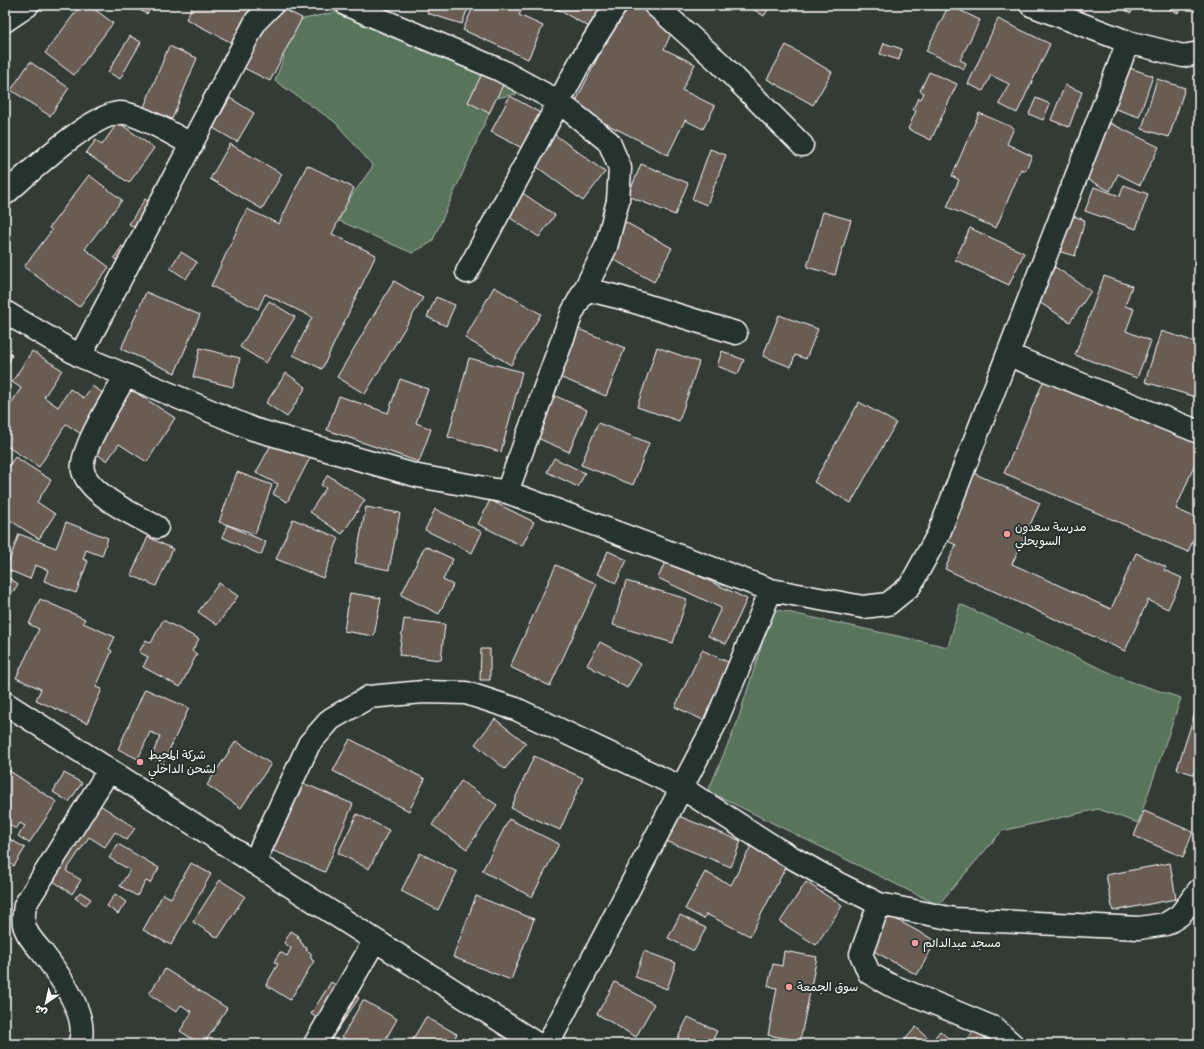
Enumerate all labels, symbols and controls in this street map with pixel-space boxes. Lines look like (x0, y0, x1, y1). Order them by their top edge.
place label: مدرسة سعدون السويحلي (1015, 516, 1087, 552)
marker: مدرسة سعدون السويحلي (1002, 529, 1012, 539)
place label: شركة المحيط لشحن الداخلي (148, 744, 216, 780)
marker: شركة المحيط لشحن الداخلي (135, 757, 145, 767)
place label: مسجد عبدالدائم (923, 932, 1001, 954)
marker: مسجد عبدالدائم (910, 938, 920, 948)
place label: سوق الجمعة (797, 976, 858, 998)
marker: سوق الجمعة (784, 982, 794, 992)
north arrow (26, 983, 66, 1023)
text: ش (30, 1000, 51, 1022)

